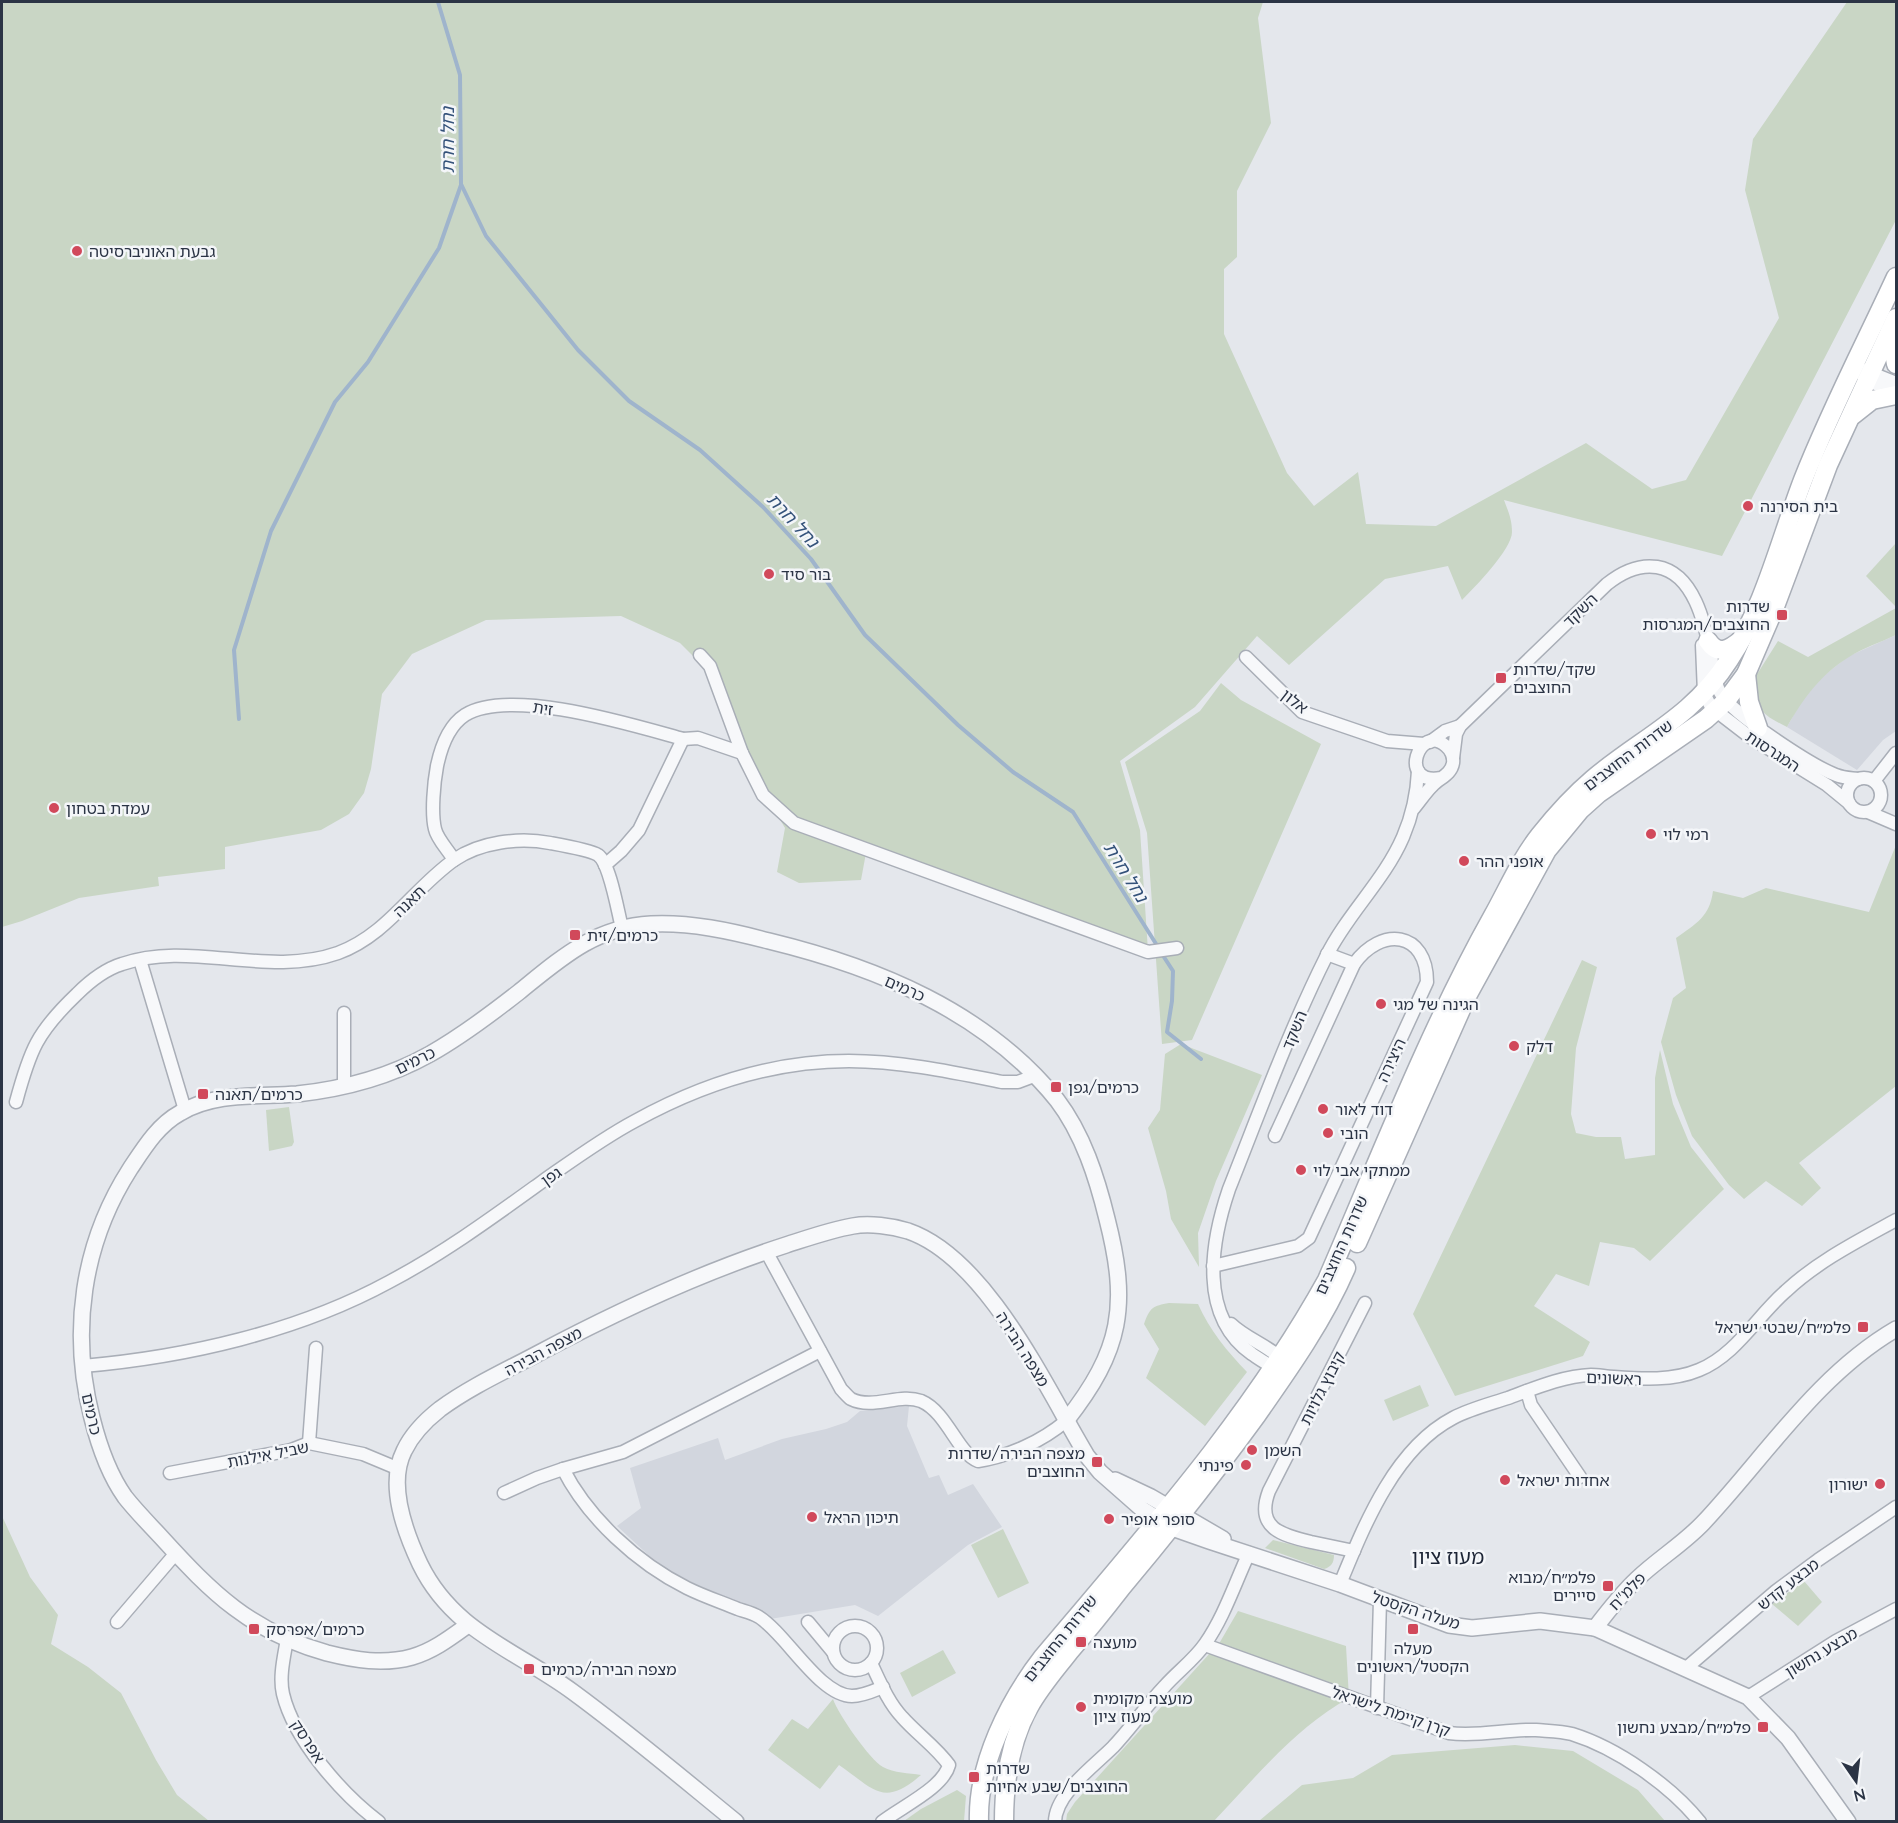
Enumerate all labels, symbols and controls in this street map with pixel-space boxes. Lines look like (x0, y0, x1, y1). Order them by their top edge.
water label: נחל חרת (436, 106, 459, 173)
place label: גבעת האוניברסיטה (89, 241, 216, 261)
marker: גבעת האוניברסיטה (70, 244, 84, 258)
water label: נחל חרת (762, 488, 825, 553)
place label: בית הסירנה (1760, 496, 1838, 516)
marker: בית הסירנה (1741, 499, 1755, 513)
place label: בור סיד (781, 564, 831, 584)
marker: בור סיד (762, 567, 776, 581)
street label: השקד (1559, 589, 1601, 631)
place label: שדרות החוצבים/המגרסות (1643, 596, 1770, 634)
marker: שדרות החוצבים/המגרסות (1775, 608, 1789, 622)
place label: שקד/שדרות החוצבים (1513, 659, 1596, 697)
marker: שקד/שדרות החוצבים (1494, 671, 1508, 685)
street label: אלון (1278, 684, 1312, 718)
street label: זית (531, 697, 555, 719)
street label: שדרות החוצבים (1579, 715, 1677, 795)
street label: המגרסות (1742, 726, 1804, 776)
place label: עמדת בטחון (66, 798, 150, 818)
marker: עמדת בטחון (47, 801, 61, 815)
place label: רמי לוי (1663, 824, 1709, 844)
marker: רמי לוי (1644, 827, 1658, 841)
water label: נחל חרת (1099, 838, 1154, 907)
place label: אופני ההר (1476, 851, 1544, 871)
marker: אופני ההר (1457, 854, 1471, 868)
street label: תאנה (389, 881, 429, 921)
place label: כרמים/זית (587, 925, 658, 945)
marker: כרמים/זית (568, 928, 582, 942)
street label: כרמים (882, 970, 928, 1006)
place label: הגינה של מגי (1393, 994, 1479, 1014)
marker: הגינה של מגי (1374, 997, 1388, 1011)
street label: השקד (1277, 1008, 1311, 1052)
street label: היצירה (1372, 1035, 1410, 1085)
place label: דלק (1526, 1036, 1553, 1056)
marker: דלק (1507, 1039, 1521, 1053)
street label: כרמים (392, 1042, 438, 1078)
place label: כרמים/גפן (1068, 1077, 1139, 1097)
marker: כרמים/גפן (1049, 1080, 1063, 1094)
place label: כרמים/תאנה (215, 1084, 303, 1104)
marker: כרמים/תאנה (196, 1087, 210, 1101)
place label: דוד לאור (1335, 1099, 1393, 1119)
marker: דוד לאור (1316, 1102, 1330, 1116)
place label: הובי (1340, 1123, 1369, 1143)
marker: הובי (1321, 1126, 1335, 1140)
place label: ממתקי אבי לוי (1313, 1160, 1410, 1180)
street label: גפן (537, 1162, 565, 1190)
marker: ממתקי אבי לוי (1294, 1163, 1308, 1177)
street label: שדרות החוצבים (1310, 1192, 1372, 1298)
street label: מצפה הבירה (992, 1308, 1054, 1390)
place label: פלמ״ח/שבטי ישראל (1715, 1317, 1851, 1337)
marker: פלמ״ח/שבטי ישראל (1856, 1320, 1870, 1334)
street label: מצפה הבירה (501, 1322, 585, 1380)
street label: קיבוץ גלויות (1295, 1348, 1349, 1428)
street label: ראשונים (1586, 1367, 1642, 1389)
street label: כרמים (78, 1391, 106, 1437)
street label: שביל אילנות (226, 1436, 310, 1472)
place label: השמן (1264, 1440, 1302, 1460)
place label: מצפה הבירה/שדרות החוצבים (948, 1443, 1085, 1481)
marker: השמן (1245, 1443, 1259, 1457)
marker: מצפה הבירה/שדרות החוצבים (1090, 1455, 1104, 1469)
place label: פינתי (1198, 1455, 1234, 1475)
marker: פינתי (1239, 1458, 1253, 1472)
place label: אחדות ישראל (1517, 1470, 1610, 1490)
marker: אחדות ישראל (1498, 1473, 1512, 1487)
place label: ישורון (1829, 1474, 1868, 1494)
marker: ישורון (1873, 1477, 1887, 1491)
place label: תיכון הראל (824, 1507, 899, 1527)
place label: סופר אופיר (1121, 1509, 1195, 1529)
marker: תיכון הראל (805, 1510, 819, 1524)
marker: סופר אופיר (1102, 1512, 1116, 1526)
district label: מעוז ציון (1412, 1544, 1484, 1569)
street label: מבצע קדש (1753, 1554, 1823, 1614)
place label: פלמ״ח/מבוא סיירים (1508, 1567, 1596, 1605)
street label: פלמ"ח (1604, 1568, 1650, 1614)
marker: פלמ״ח/מבוא סיירים (1601, 1579, 1615, 1593)
street label: מעלה הקסטל (1369, 1586, 1463, 1634)
street label: שדרות החוצבים (1019, 1590, 1101, 1686)
place label: כרמים/אפרסק (266, 1619, 365, 1639)
marker: כרמים/אפרסק (247, 1622, 261, 1636)
marker: מעלה הקסטל/ראשונים (1406, 1622, 1420, 1636)
street label: מבצע נחשון (1781, 1623, 1861, 1681)
place label: מועצה (1093, 1632, 1137, 1652)
marker: מועצה (1074, 1635, 1088, 1649)
place label: מעלה הקסטל/ראשונים (1357, 1638, 1469, 1676)
place label: מצפה הבירה/כרמים (541, 1659, 677, 1679)
marker: מצפה הבירה/כרמים (522, 1662, 536, 1676)
street label: קרן קיימת לישראל (1329, 1681, 1453, 1741)
place label: מועצה מקומית מעוז ציון (1093, 1688, 1193, 1726)
marker: מועצה מקומית מעוז ציון (1074, 1700, 1088, 1714)
street label: אפרסק (287, 1715, 329, 1767)
place label: פלמ״ח/מבצע נחשון (1617, 1717, 1751, 1737)
marker: פלמ״ח/מבצע נחשון (1756, 1720, 1770, 1734)
north arrow (1826, 1751, 1886, 1811)
place label: שדרות החוצבים/שבע אחיות (986, 1758, 1128, 1796)
marker: שדרות החוצבים/שבע אחיות (967, 1770, 981, 1784)
text: N (1852, 1784, 1868, 1807)

